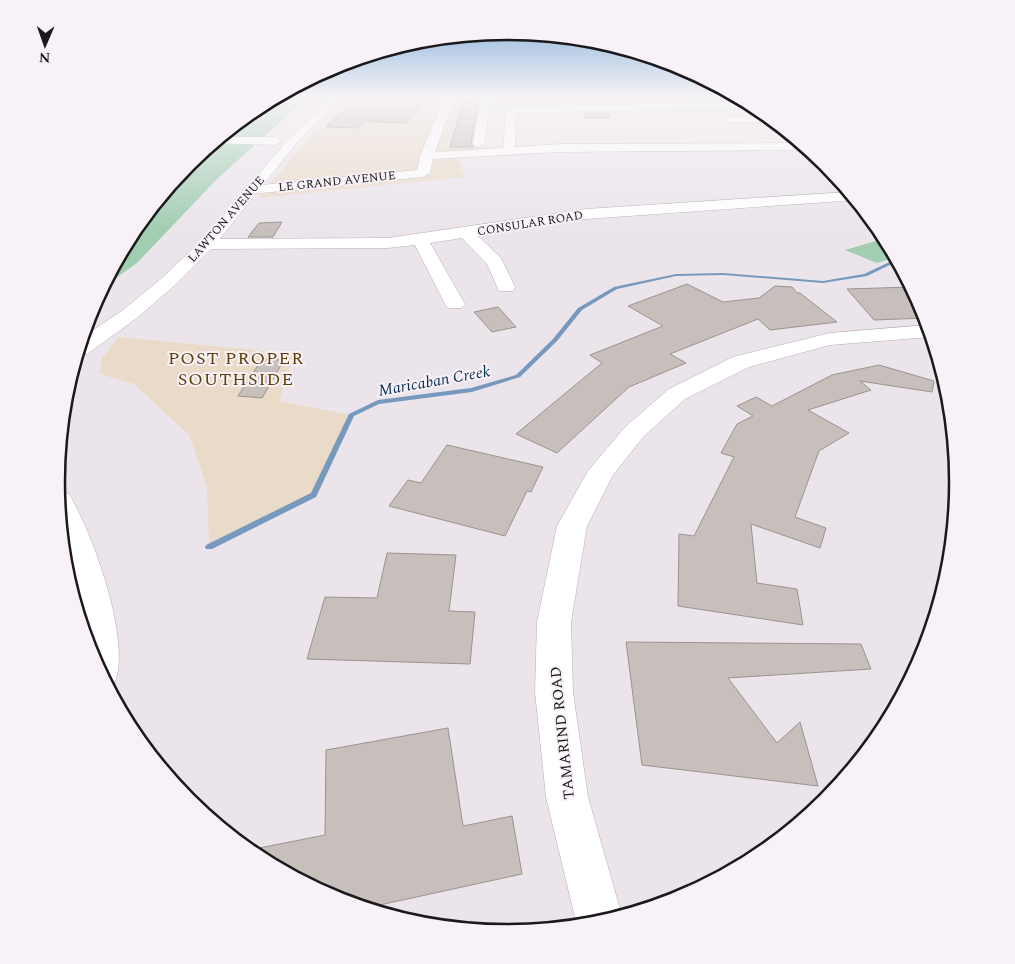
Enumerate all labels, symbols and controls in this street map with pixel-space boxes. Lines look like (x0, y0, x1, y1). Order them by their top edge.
north arrow (20, 20, 70, 70)
text: N (38, 47, 51, 68)
street label: LE GRAND AVENUE (277, 166, 397, 197)
street label: LAWTON AVENUE (183, 172, 270, 267)
street label: CONSULAR ROAD (476, 206, 584, 241)
district label: POST PROPER SOUTHSIDE (168, 345, 304, 393)
water label: Maricaban Creek (376, 359, 493, 403)
street label: TAMARIND ROAD (544, 665, 581, 801)

